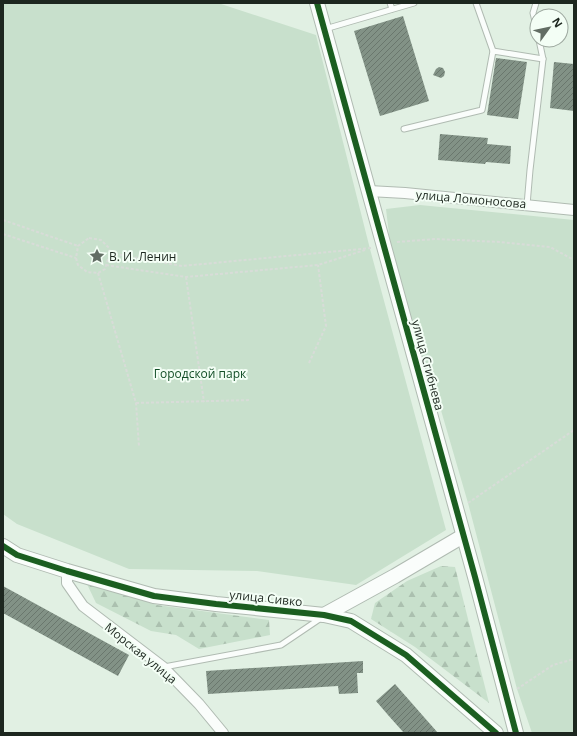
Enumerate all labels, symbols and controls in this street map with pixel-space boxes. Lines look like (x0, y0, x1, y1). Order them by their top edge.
north arrow (529, 8, 569, 48)
text: N (549, 14, 567, 30)
street label: улица Ломоносова (415, 186, 527, 212)
place icon: В. И. Ленин (88, 247, 106, 265)
place label: В. И. Ленин (109, 248, 176, 265)
street label: улица Сгибнева (408, 318, 448, 412)
park label: Городской парк (154, 365, 247, 382)
street label: улица Сивко (229, 586, 303, 610)
street label: Морская улица (101, 619, 181, 687)

